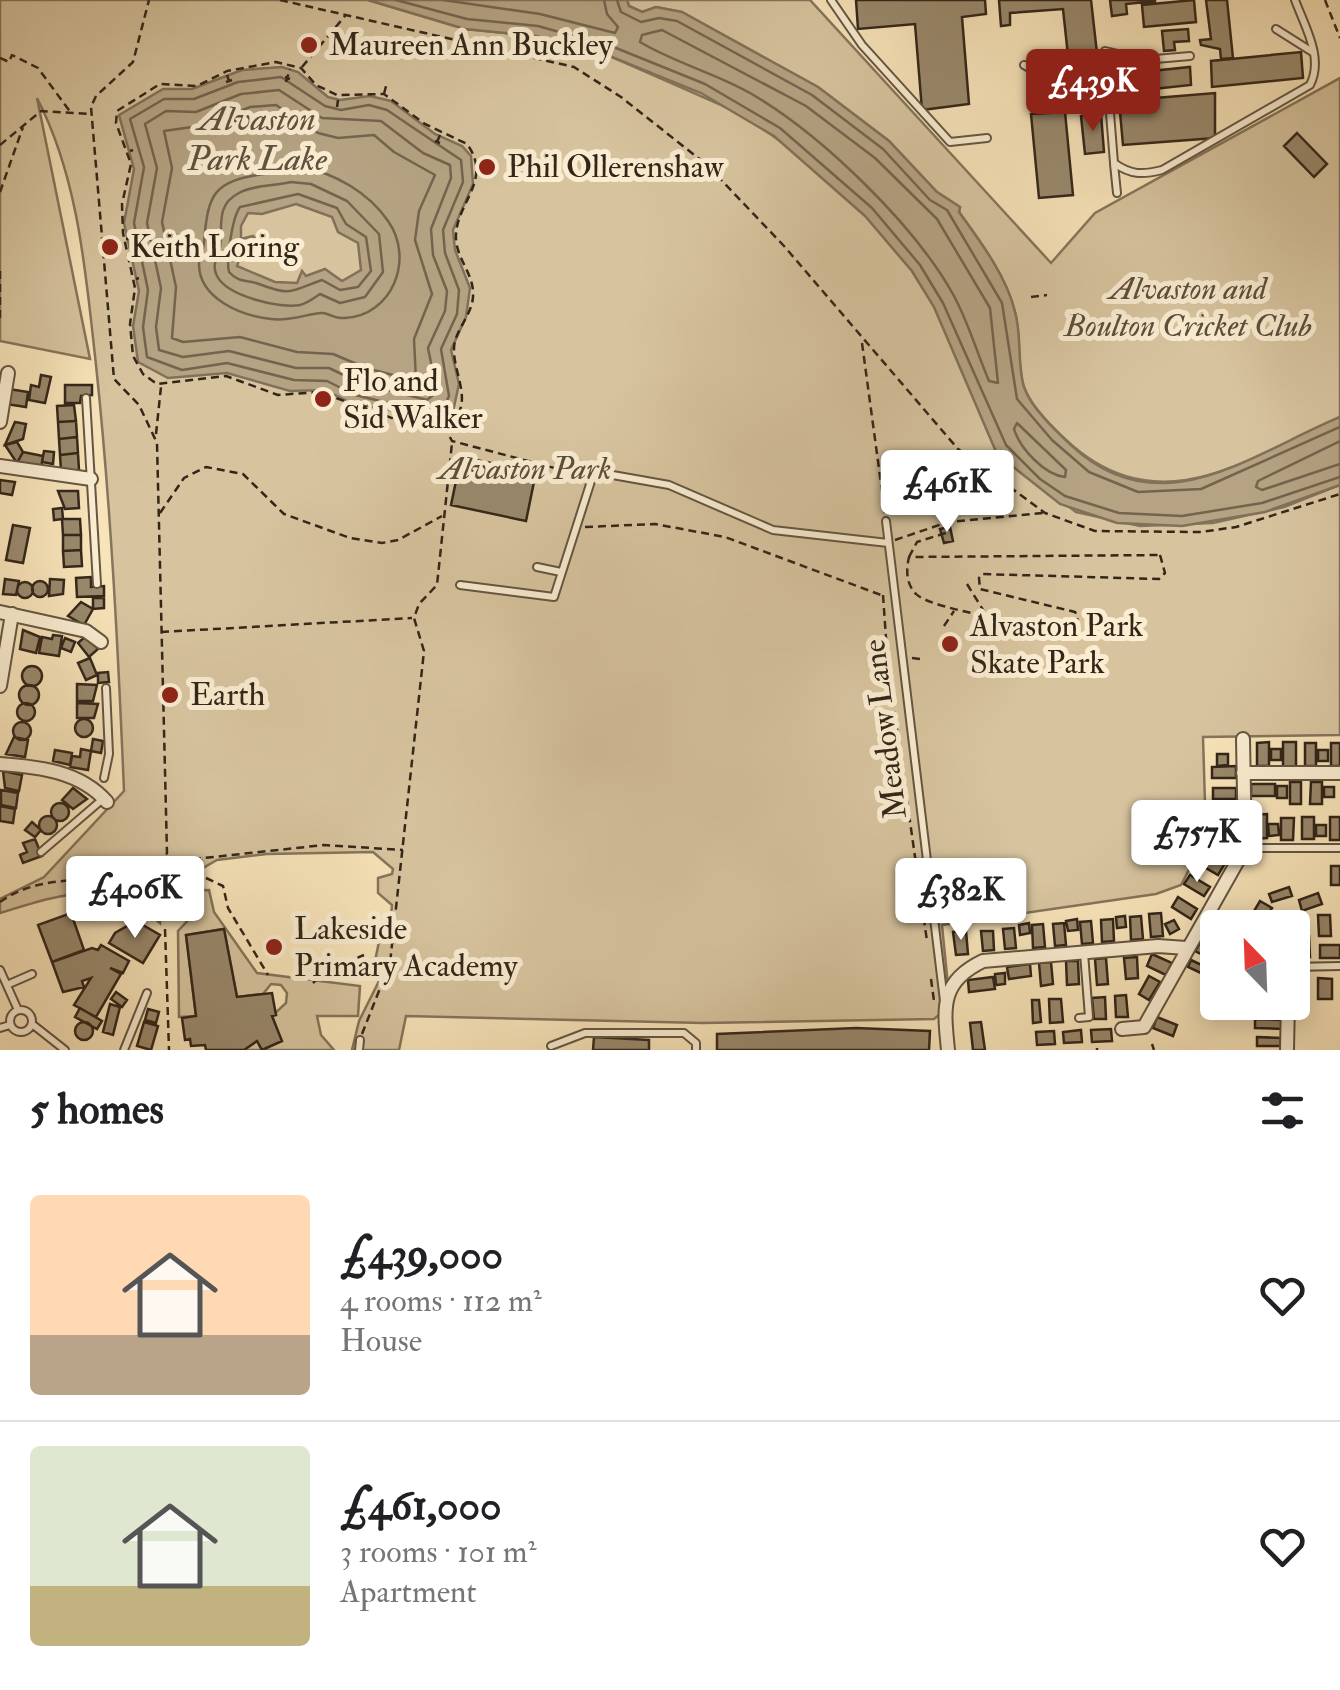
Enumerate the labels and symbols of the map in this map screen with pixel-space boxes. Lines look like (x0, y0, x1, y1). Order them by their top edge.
place label: Maureen Ann Buckley (329, 25, 614, 65)
marker: Maureen Ann Buckley (298, 34, 320, 56)
pin: £439K (1023, 49, 1163, 134)
water label: Alvaston Park Lake (186, 97, 327, 181)
place label: Phil Ollerenshaw (507, 147, 725, 187)
marker: Phil Ollerenshaw (476, 156, 498, 178)
place label: Keith Loring (130, 227, 300, 267)
marker: Keith Loring (99, 236, 121, 258)
park label: Alvaston and Boulton Cricket Club (1062, 269, 1312, 346)
place label: Flo and Sid Walker (343, 361, 483, 438)
marker: Flo and Sid Walker (312, 388, 334, 410)
park label: Alvaston Park (435, 449, 612, 489)
pin: £461K (877, 450, 1017, 535)
place label: Alvaston Park Skate Park (969, 606, 1143, 683)
marker: Alvaston Park Skate Park (939, 633, 961, 655)
street label: Meadow Lane (854, 637, 916, 821)
place label: Earth (190, 675, 266, 715)
marker: Earth (159, 684, 181, 706)
pin: £757K (1127, 800, 1267, 885)
pin: £406K (65, 856, 205, 941)
pin: £382K (891, 858, 1031, 943)
place label: Lakeside Primary Academy (294, 909, 518, 986)
north arrow (1200, 910, 1310, 1020)
marker: Lakeside Primary Academy (263, 936, 285, 958)

